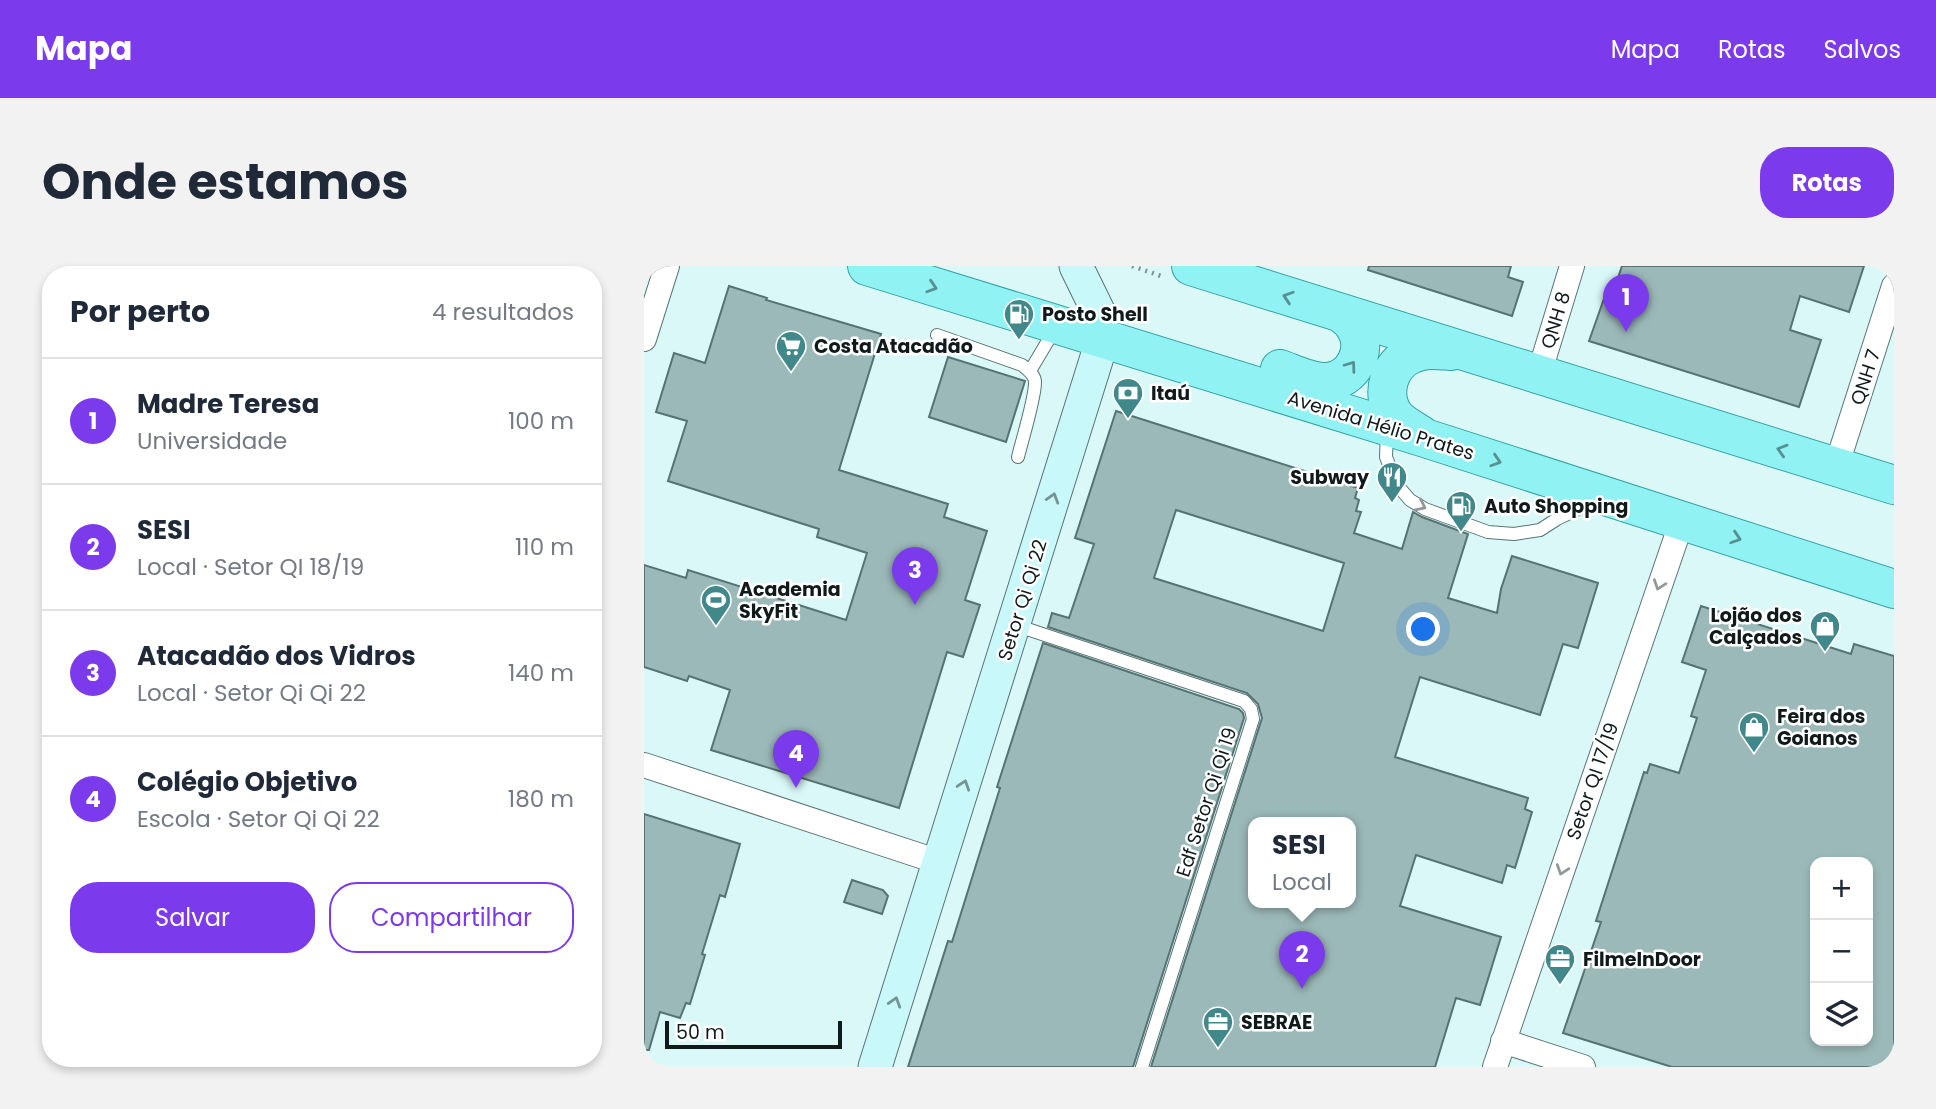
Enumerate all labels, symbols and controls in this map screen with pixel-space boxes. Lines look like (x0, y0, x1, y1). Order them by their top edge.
text: Mapa (35, 25, 133, 72)
text: Mapa (1611, 33, 1680, 66)
text: Rotas (1718, 33, 1785, 66)
text: Salvos (1823, 33, 1901, 66)
button: Rotas (1760, 147, 1894, 218)
text: Onde estamos (42, 148, 409, 216)
pin: 1 (1603, 274, 1649, 332)
one-way arrow (926, 278, 938, 293)
street label: QNH 8 (1534, 288, 1577, 352)
text: Por perto (70, 290, 210, 333)
one-way arrow (1283, 290, 1295, 305)
text: 4 resultados (432, 296, 574, 328)
fuel station icon: Posto Shell (1002, 297, 1036, 341)
place label: Posto Shell (1042, 301, 1148, 328)
supermarket icon: Costa Atacadão (774, 329, 808, 373)
place label: Costa Atacadão (814, 333, 973, 360)
street label: QNH 7 (1844, 346, 1887, 408)
one-way arrow (1343, 361, 1356, 373)
bank icon: Itaú (1111, 376, 1145, 420)
place label: Itaú (1151, 380, 1190, 407)
street label: Avenida Hélio Prates (1284, 384, 1478, 467)
text: Madre Teresa (137, 386, 320, 422)
text: 1 (89, 405, 97, 437)
text: 100 m (508, 405, 574, 437)
text: Universidade (137, 425, 287, 457)
one-way arrow (1776, 444, 1788, 459)
one-way arrow (1489, 453, 1501, 467)
restaurant icon: Subway (1375, 460, 1409, 504)
place label: Subway (1290, 464, 1370, 491)
fuel station icon: Auto Shopping (1444, 489, 1478, 533)
one-way arrow (1045, 492, 1060, 504)
place label: Auto Shopping (1484, 493, 1628, 520)
one-way arrow (1414, 497, 1426, 511)
text: SESI (137, 512, 191, 548)
one-way arrow (1729, 530, 1741, 544)
text: 2 (86, 531, 100, 563)
text: 110 m (515, 531, 574, 563)
street label: Setor Qi Qi 22 (991, 536, 1054, 664)
pin: 3 (892, 547, 938, 605)
text: Local · Setor QI 18/19 (137, 551, 364, 583)
place label: Academia SkyFit (739, 576, 841, 625)
one-way arrow (1653, 579, 1667, 591)
sports icon: Academia SkyFit (699, 583, 733, 627)
place label: Lojão dos Calçados (1709, 602, 1802, 651)
shop icon: Lojão dos Calçados (1808, 609, 1842, 653)
your location (1406, 612, 1440, 646)
text: Atacadão dos Vidros (137, 638, 416, 674)
text: 3 (86, 657, 100, 689)
text: 140 m (508, 657, 574, 689)
text: Local · Setor Qi Qi 22 (137, 677, 366, 709)
place label: Feira dos Goianos (1777, 703, 1865, 752)
shop icon: Feira dos Goianos (1737, 710, 1771, 754)
street label: Setor QI 17/19 (1560, 719, 1625, 843)
street label: Edf Setor Qi Qi 19 (1170, 724, 1243, 880)
pin: 4 (773, 730, 819, 788)
text: Colégio Objetivo (137, 764, 357, 800)
one-way arrow (955, 779, 970, 791)
text: 4 (85, 783, 101, 815)
text: 180 m (508, 783, 574, 815)
text: Escola · Setor Qi Qi 22 (137, 803, 380, 835)
popup (1248, 817, 1356, 908)
text: SESI (1272, 827, 1326, 863)
map controls (1810, 857, 1873, 1046)
button: + (1810, 857, 1873, 920)
one-way arrow (1556, 863, 1570, 876)
text: Local (1272, 866, 1332, 898)
button: Salvar (70, 882, 315, 953)
button: Compartilhar (329, 882, 574, 953)
button: − (1810, 920, 1873, 983)
pin: 2 (1279, 931, 1325, 989)
office icon: FilmeInDoor (1543, 942, 1577, 986)
place label: FilmeInDoor (1583, 946, 1701, 973)
button: layers (1810, 983, 1873, 1046)
one-way arrow (887, 996, 902, 1008)
office icon: SEBRAE (1201, 1005, 1235, 1049)
place label: SEBRAE (1241, 1009, 1312, 1036)
scale bar (665, 1018, 842, 1050)
text: 50 m (676, 1019, 725, 1046)

